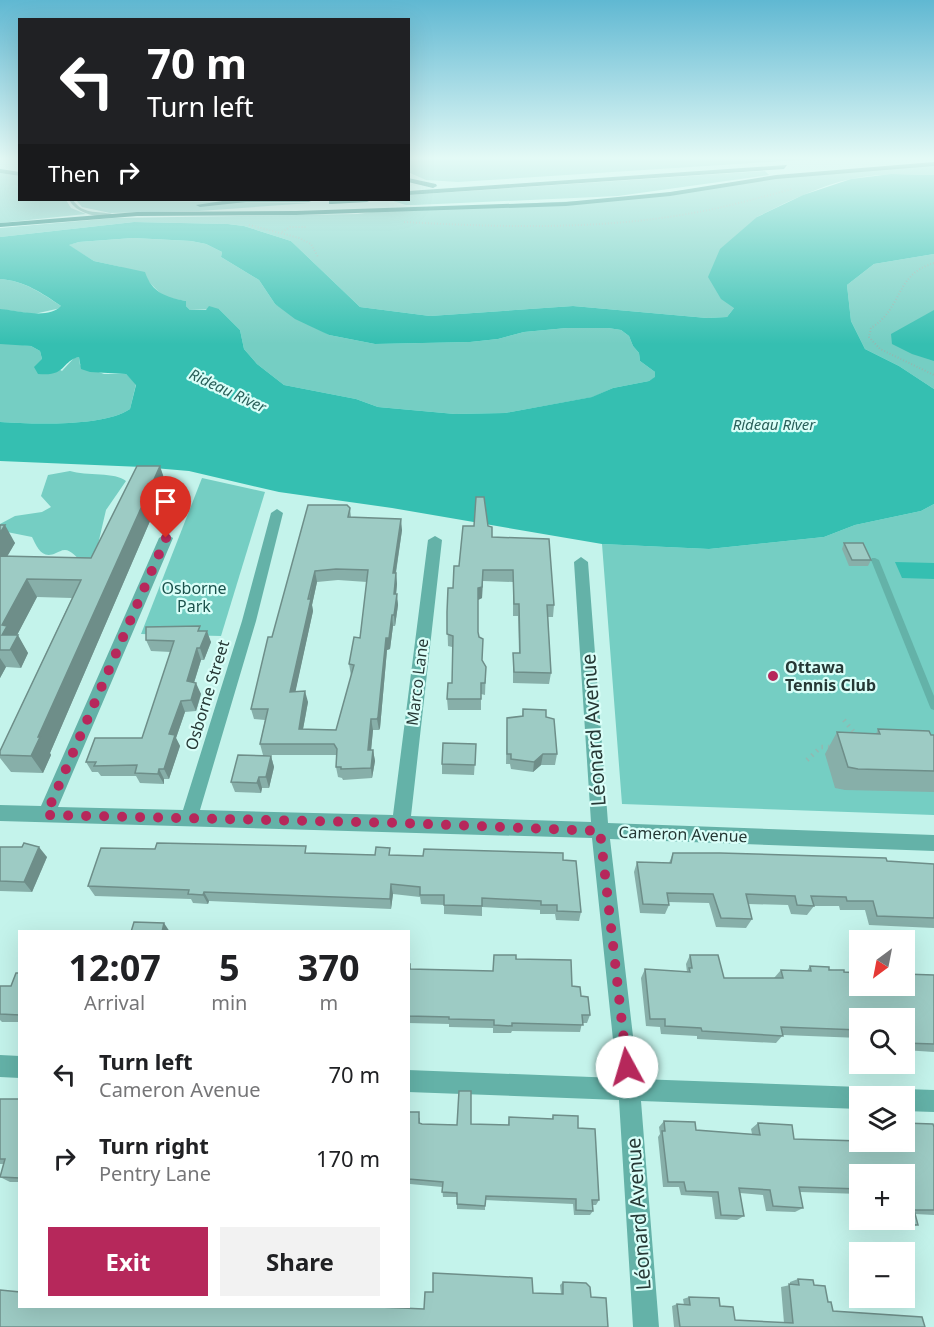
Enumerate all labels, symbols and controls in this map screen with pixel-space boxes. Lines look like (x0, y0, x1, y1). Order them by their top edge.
text: 70 m (147, 34, 247, 91)
icon: left (48, 42, 126, 120)
text: Turn left (147, 88, 253, 125)
icon: right (112, 156, 145, 189)
text: Then (48, 158, 100, 188)
water label: Rideau River (186, 363, 271, 417)
water label: Rideau River (733, 414, 816, 434)
pin (140, 476, 191, 538)
icon: arrive (149, 485, 182, 518)
park label: Osborne Park (161, 577, 227, 617)
street label: Osborne Street (180, 637, 234, 753)
street label: Marco Lane (401, 637, 433, 727)
street label: Léonard Avenue (574, 653, 612, 807)
place label: Ottawa Tennis Club (785, 656, 876, 696)
marker: Ottawa Tennis Club (766, 669, 780, 683)
street label: Cameron Avenue (618, 821, 748, 847)
north arrow (849, 930, 915, 996)
map controls (849, 930, 915, 1308)
text: 12:07 (68, 943, 161, 992)
text: 5 (219, 943, 240, 992)
text: 370 (298, 943, 360, 992)
text: Arrival (84, 989, 145, 1016)
text: min (211, 989, 247, 1016)
text: m (319, 989, 338, 1016)
button: search (849, 1008, 915, 1074)
position arrow (595, 1035, 659, 1099)
text: Turn left (99, 1046, 193, 1076)
icon: left (48, 1058, 81, 1091)
text: 70 m (329, 1059, 380, 1089)
text: Cameron Avenue (99, 1076, 261, 1103)
button: layers (849, 1086, 915, 1152)
text: Turn right (99, 1130, 209, 1160)
street label: Léonard Avenue (619, 1137, 657, 1291)
icon: right (48, 1142, 81, 1175)
text: 170 m (316, 1143, 380, 1173)
text: Pentry Lane (99, 1160, 211, 1187)
button: + (849, 1164, 915, 1230)
button: Exit (48, 1227, 208, 1296)
button: Share (220, 1227, 380, 1296)
button: − (849, 1242, 915, 1308)

